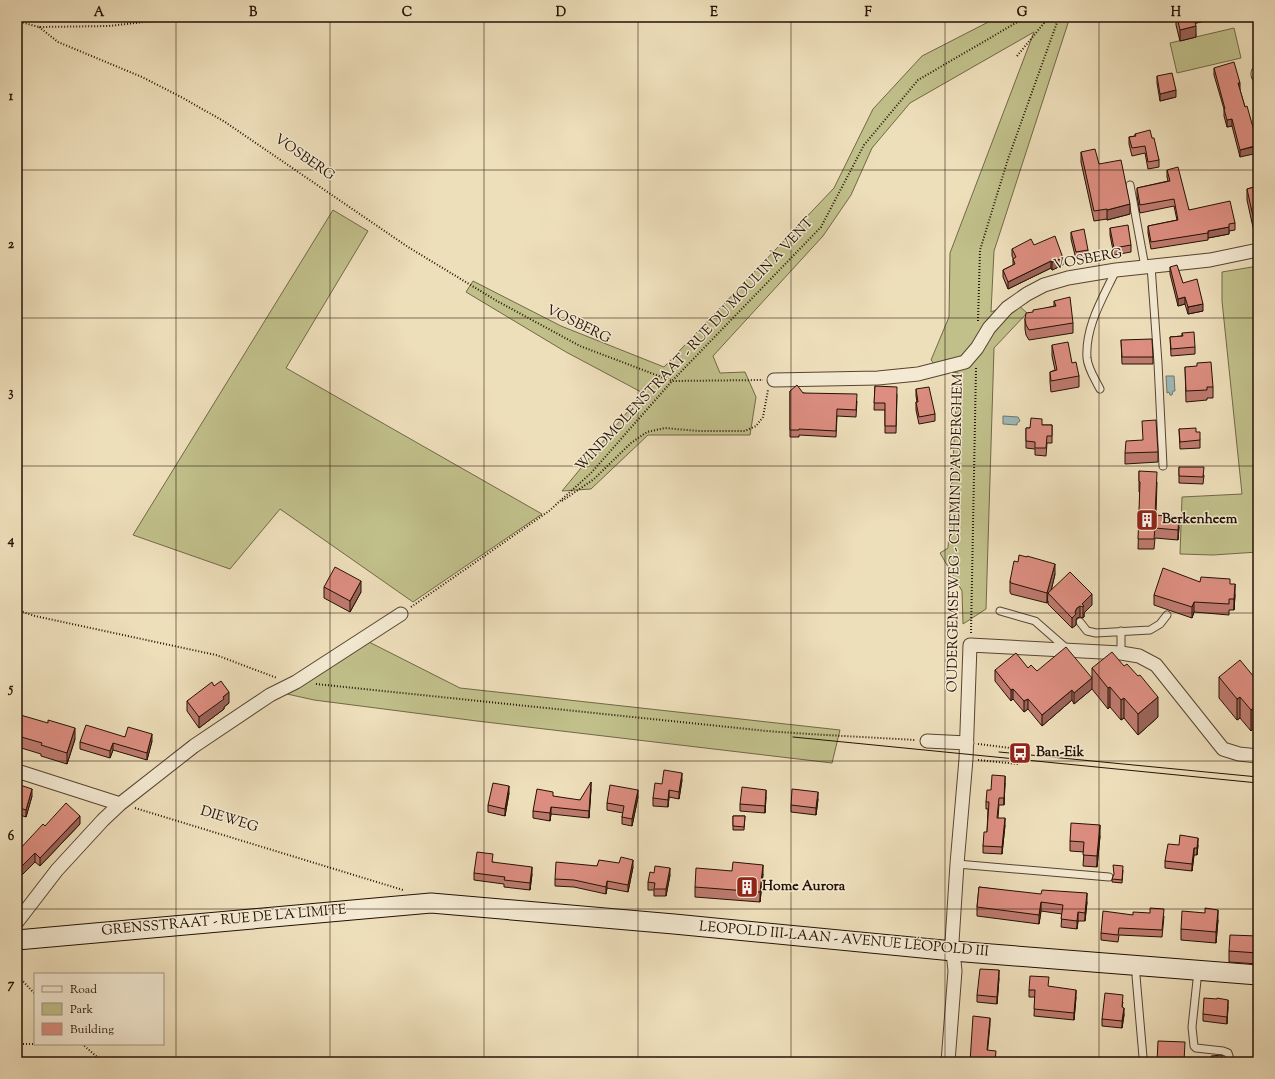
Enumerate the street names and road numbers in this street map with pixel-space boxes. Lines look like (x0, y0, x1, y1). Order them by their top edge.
street label: VOSBERG (270, 130, 339, 186)
street label: WINDMOLENSTRAAT - RUE DU MOULIN À VENT (571, 213, 819, 477)
street label: VOSBERG (1052, 244, 1125, 276)
street label: VOSBERG (542, 301, 614, 349)
street label: OUDERGEMSEWEG - CHEMIN D'AUDERGHEM (943, 373, 969, 693)
street label: DIEWEG (198, 802, 261, 838)
street label: GRENSSTRAAT - RUE DE LA LIMITE (101, 900, 348, 942)
street label: LEOPOLD III-LAAN - AVENUE LÉOPOLD III (698, 917, 990, 963)

